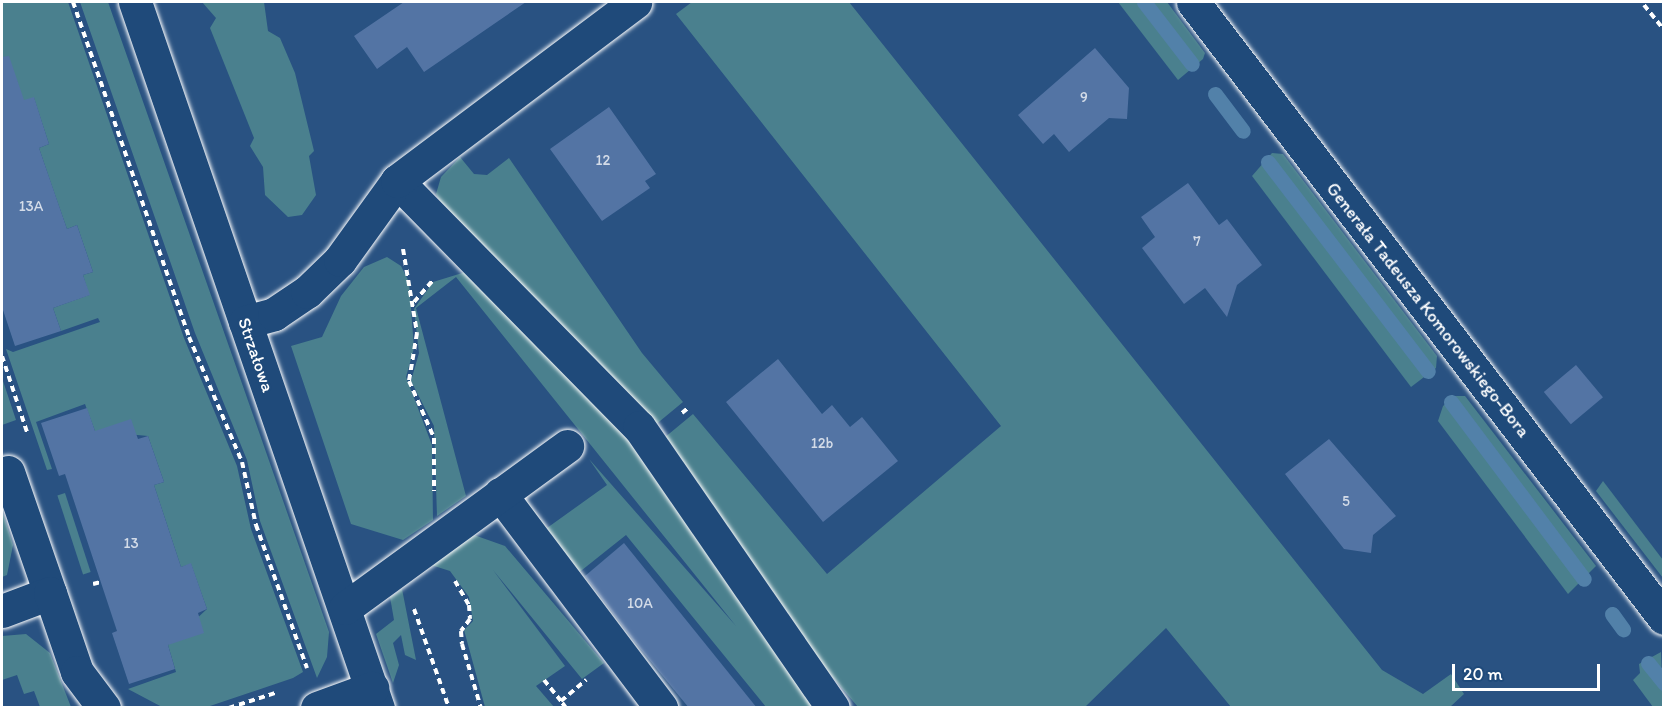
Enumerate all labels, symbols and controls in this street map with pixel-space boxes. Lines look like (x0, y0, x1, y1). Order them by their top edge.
house number: 9 (1080, 89, 1088, 107)
house number: 12 (596, 152, 610, 170)
street label: Generała Tadeusza Komorowskiego-Bora (1322, 179, 1534, 441)
house number: 13A (19, 198, 43, 216)
house number: 7 (1193, 233, 1201, 251)
street label: Strzałowa (233, 315, 279, 395)
house number: 12b (811, 435, 833, 453)
house number: 5 (1342, 493, 1350, 511)
house number: 13 (123, 535, 139, 553)
house number: 10A (627, 595, 653, 613)
scale bar (1455, 652, 1604, 690)
text: 20 m (1463, 663, 1503, 685)

